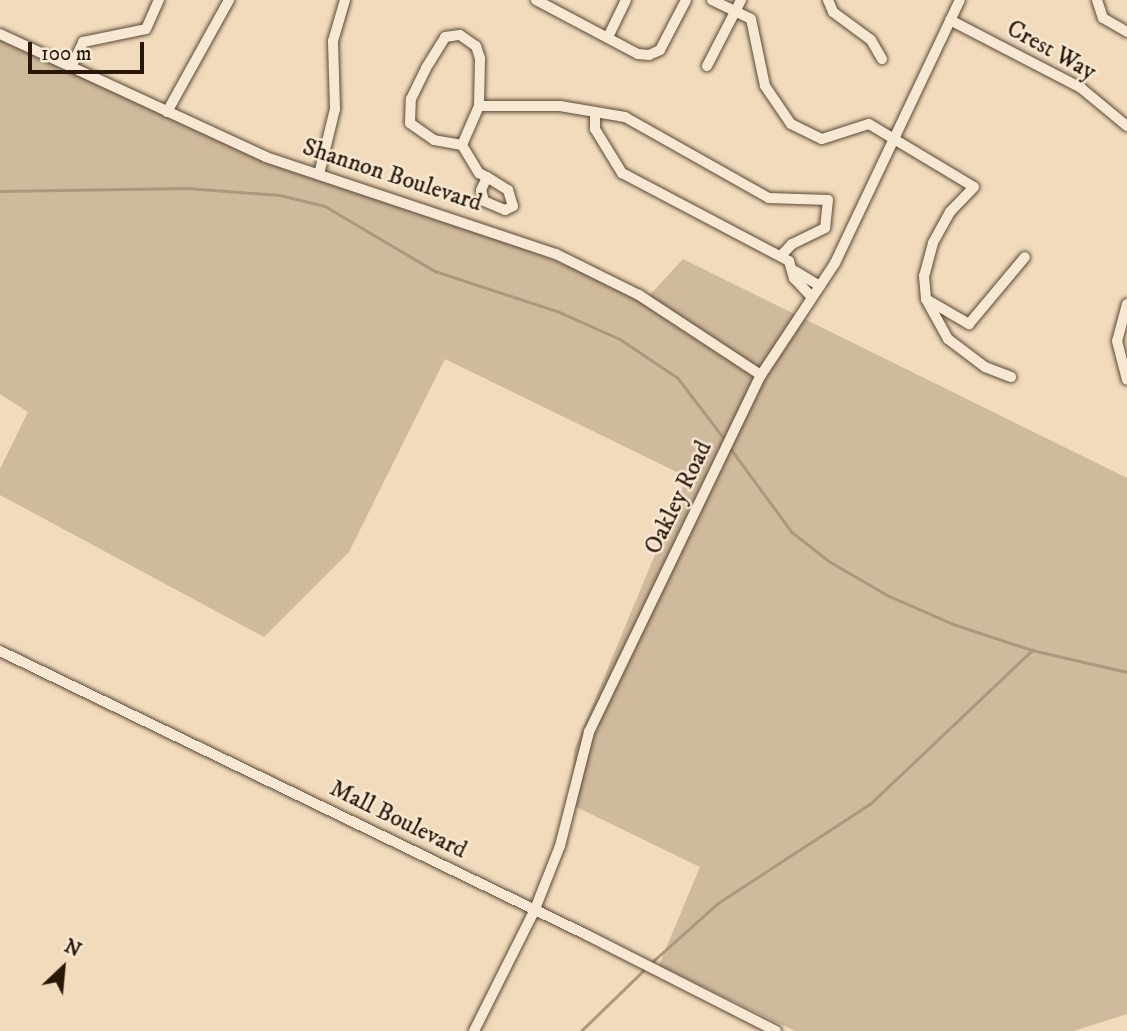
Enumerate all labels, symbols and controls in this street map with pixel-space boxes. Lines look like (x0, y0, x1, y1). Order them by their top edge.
street label: Crest Way (1001, 15, 1101, 87)
scale bar (32, 28, 147, 72)
text: 100 m (41, 41, 92, 67)
street label: Shannon Boulevard (299, 133, 485, 219)
street label: Oakley Road (639, 437, 719, 559)
street label: Mall Boulevard (325, 774, 471, 866)
north arrow (28, 933, 98, 1003)
text: N (60, 935, 84, 962)

